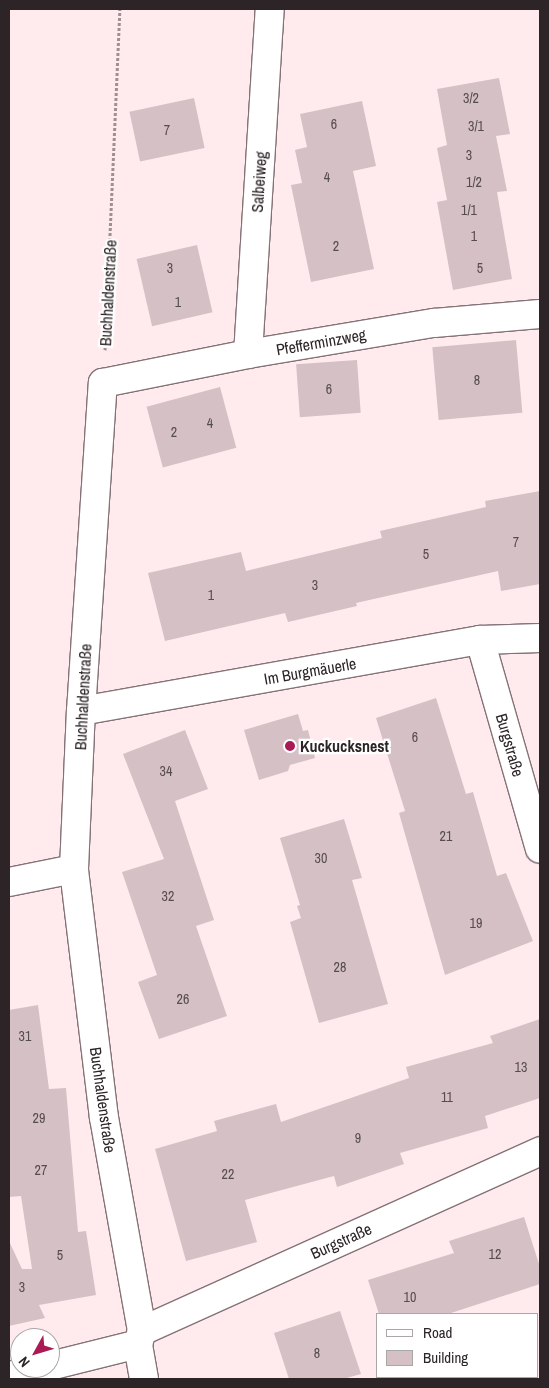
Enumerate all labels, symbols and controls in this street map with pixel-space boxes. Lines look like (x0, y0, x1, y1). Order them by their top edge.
house number: 3/2 (463, 90, 479, 106)
house number: 6 (331, 116, 337, 132)
house number: 3/1 (468, 118, 484, 134)
house number: 7 (164, 122, 170, 138)
house number: 3 (466, 147, 472, 163)
street label: Salbeiweg (247, 151, 271, 213)
house number: 4 (324, 169, 330, 185)
house number: 1/2 (466, 174, 482, 190)
house number: 1/1 (461, 202, 477, 218)
house number: 1 (471, 228, 477, 244)
house number: 2 (333, 238, 339, 254)
street label: Buchhaldenstraße (96, 239, 120, 347)
house number: 3 (167, 260, 173, 276)
house number: 5 (477, 260, 483, 276)
house number: 1 (175, 294, 181, 310)
street label: Pfefferminzweg (275, 325, 367, 359)
house number: 8 (474, 372, 480, 388)
house number: 6 (326, 381, 332, 397)
house number: 4 (207, 415, 213, 431)
house number: 2 (171, 424, 177, 440)
house number: 7 (513, 534, 519, 550)
house number: 5 (423, 546, 429, 562)
house number: 3 (312, 577, 318, 593)
house number: 1 (208, 587, 214, 603)
street label: Buchhaldenstraße (71, 643, 95, 751)
street label: Im Burgmäuerle (262, 653, 358, 689)
street label: Burgstraße (492, 711, 528, 779)
house number: 6 (412, 729, 418, 745)
place label: Kuckucksnest (300, 736, 389, 756)
marker: Kuckucksnest (284, 740, 296, 752)
house number: 34 (160, 763, 172, 779)
house number: 21 (440, 828, 452, 844)
house number: 30 (315, 850, 327, 866)
house number: 32 (162, 888, 174, 904)
house number: 19 (470, 915, 482, 931)
house number: 28 (334, 959, 346, 975)
house number: 26 (177, 991, 189, 1007)
house number: 31 (19, 1028, 31, 1044)
street label: Buchhaldenstraße (86, 1046, 120, 1154)
house number: 13 (515, 1059, 527, 1075)
house number: 11 (441, 1089, 453, 1105)
house number: 29 (33, 1110, 45, 1126)
house number: 9 (355, 1130, 361, 1146)
house number: 27 (35, 1162, 47, 1178)
house number: 22 (222, 1166, 234, 1182)
street label: Burgstraße (307, 1219, 375, 1263)
house number: 12 (489, 1246, 501, 1262)
house number: 5 (57, 1247, 63, 1263)
house number: 3 (19, 1279, 25, 1295)
house number: 10 (404, 1289, 416, 1305)
legend (376, 1313, 539, 1378)
text: Road (423, 1322, 452, 1343)
north arrow (10, 1328, 60, 1378)
house number: 8 (314, 1345, 320, 1361)
text: Building (423, 1347, 468, 1368)
text: N (15, 1353, 34, 1371)

